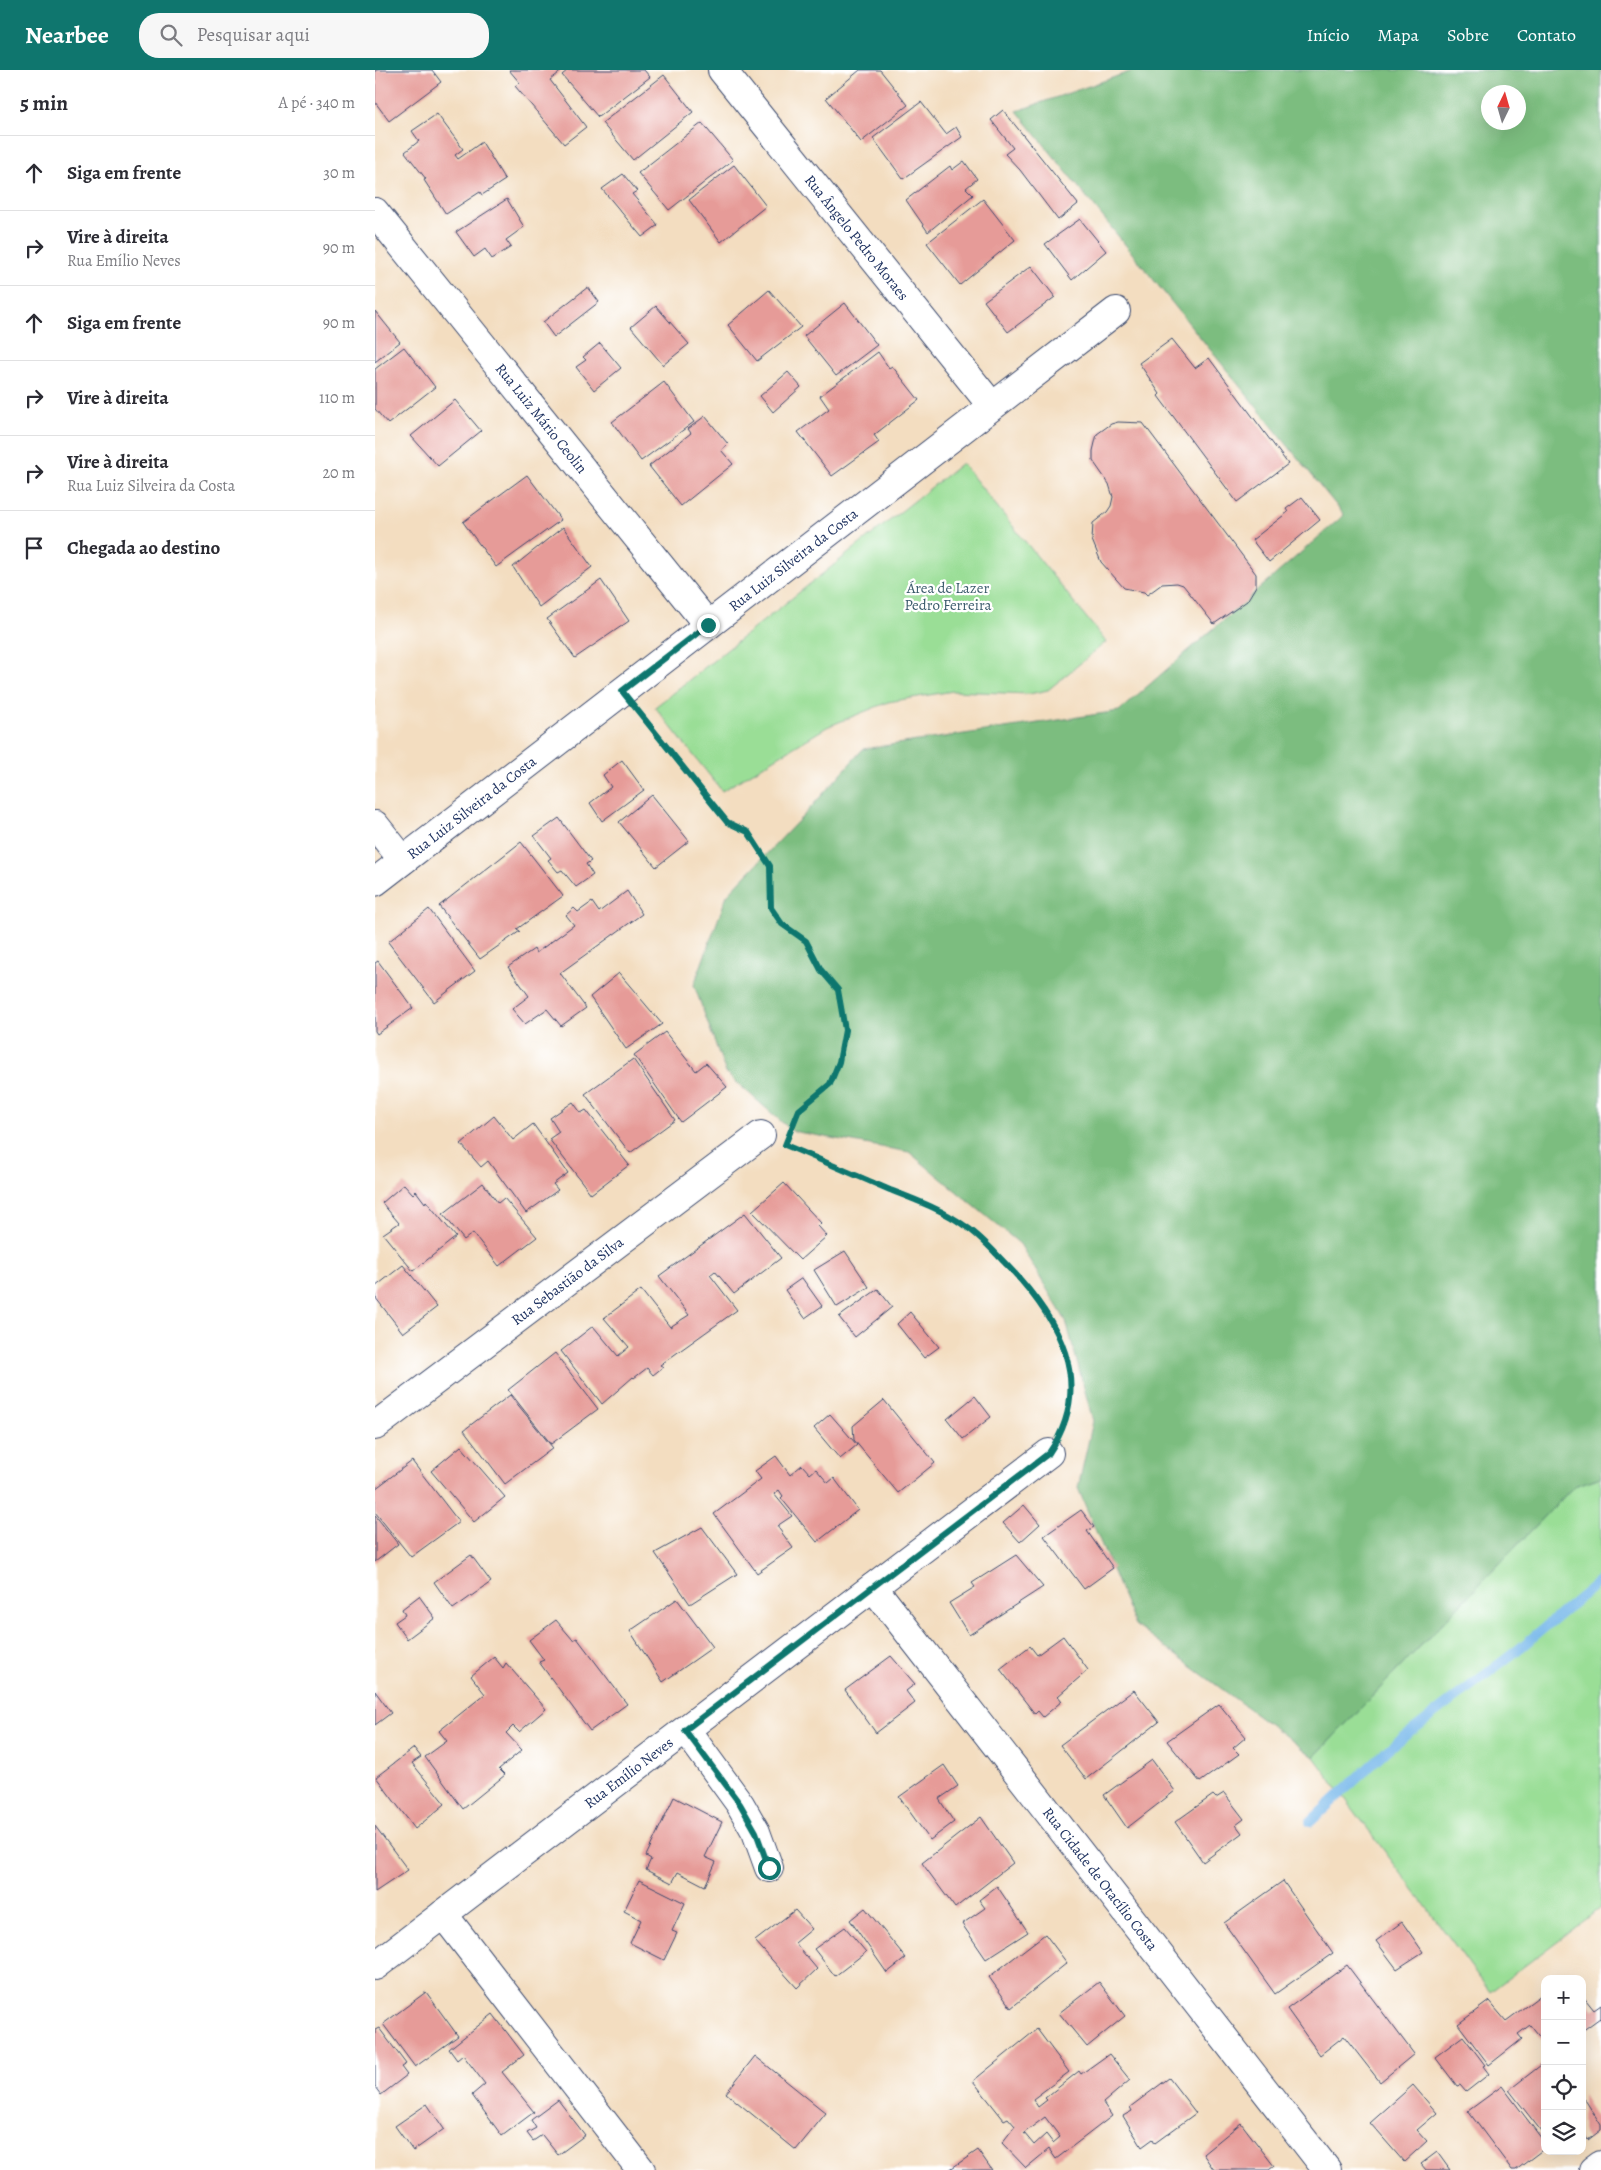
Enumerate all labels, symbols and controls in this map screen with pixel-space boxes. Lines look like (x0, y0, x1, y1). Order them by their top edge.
search box (139, 13, 489, 58)
text: Nearbee (25, 19, 109, 51)
icon: search (157, 21, 185, 49)
text: Pesquisar aqui (197, 22, 310, 48)
text: Início (1307, 23, 1350, 47)
text: Mapa (1378, 23, 1419, 47)
text: Sobre (1447, 23, 1489, 47)
text: Contato (1517, 23, 1576, 47)
north arrow (1481, 85, 1526, 130)
text: 5 min (20, 89, 68, 117)
text: A pé · 340 m (278, 92, 355, 114)
icon: ahead (20, 159, 48, 187)
text: Siga em frente (67, 160, 181, 186)
text: 30 m (323, 162, 355, 184)
street label: Rua Ângelo Pedro Moraes (800, 171, 913, 305)
text: Vire à direita (67, 224, 169, 250)
icon: right (20, 234, 48, 262)
text: 90 m (323, 237, 355, 259)
text: Rua Emílio Neves (67, 250, 181, 272)
icon: ahead (20, 309, 48, 337)
text: Siga em frente (67, 310, 181, 336)
text: 90 m (323, 312, 355, 334)
street label: Rua Luiz Mário Ceolin (491, 359, 592, 478)
icon: right (20, 384, 48, 412)
text: Vire à direita (67, 385, 169, 411)
text: 110 m (319, 387, 355, 409)
text: Vire à direita (67, 449, 169, 475)
icon: right (20, 459, 48, 487)
text: 20 m (322, 462, 355, 484)
text: Rua Luiz Silveira da Costa (67, 475, 235, 497)
street label: Rua Luiz Silveira da Costa (725, 504, 862, 616)
icon: arrive (20, 534, 48, 562)
text: Chegada ao destino (67, 535, 220, 561)
park label: Área de Lazer Pedro Ferreira (904, 578, 992, 615)
route end (697, 614, 720, 637)
street label: Rua Luiz Silveira da Costa (403, 751, 540, 864)
street label: Rua Sebastião da Silva (507, 1232, 628, 1330)
street label: Rua Emílio Neves (580, 1733, 677, 1813)
street label: Rua Cidade de Otacílio Costa (1038, 1803, 1162, 1955)
route start (758, 1857, 781, 1880)
map controls (1541, 1975, 1586, 2155)
button: + (1541, 1975, 1586, 2020)
button: − (1541, 2020, 1586, 2065)
button: locate (1541, 2065, 1586, 2110)
button: layers (1541, 2110, 1586, 2155)

